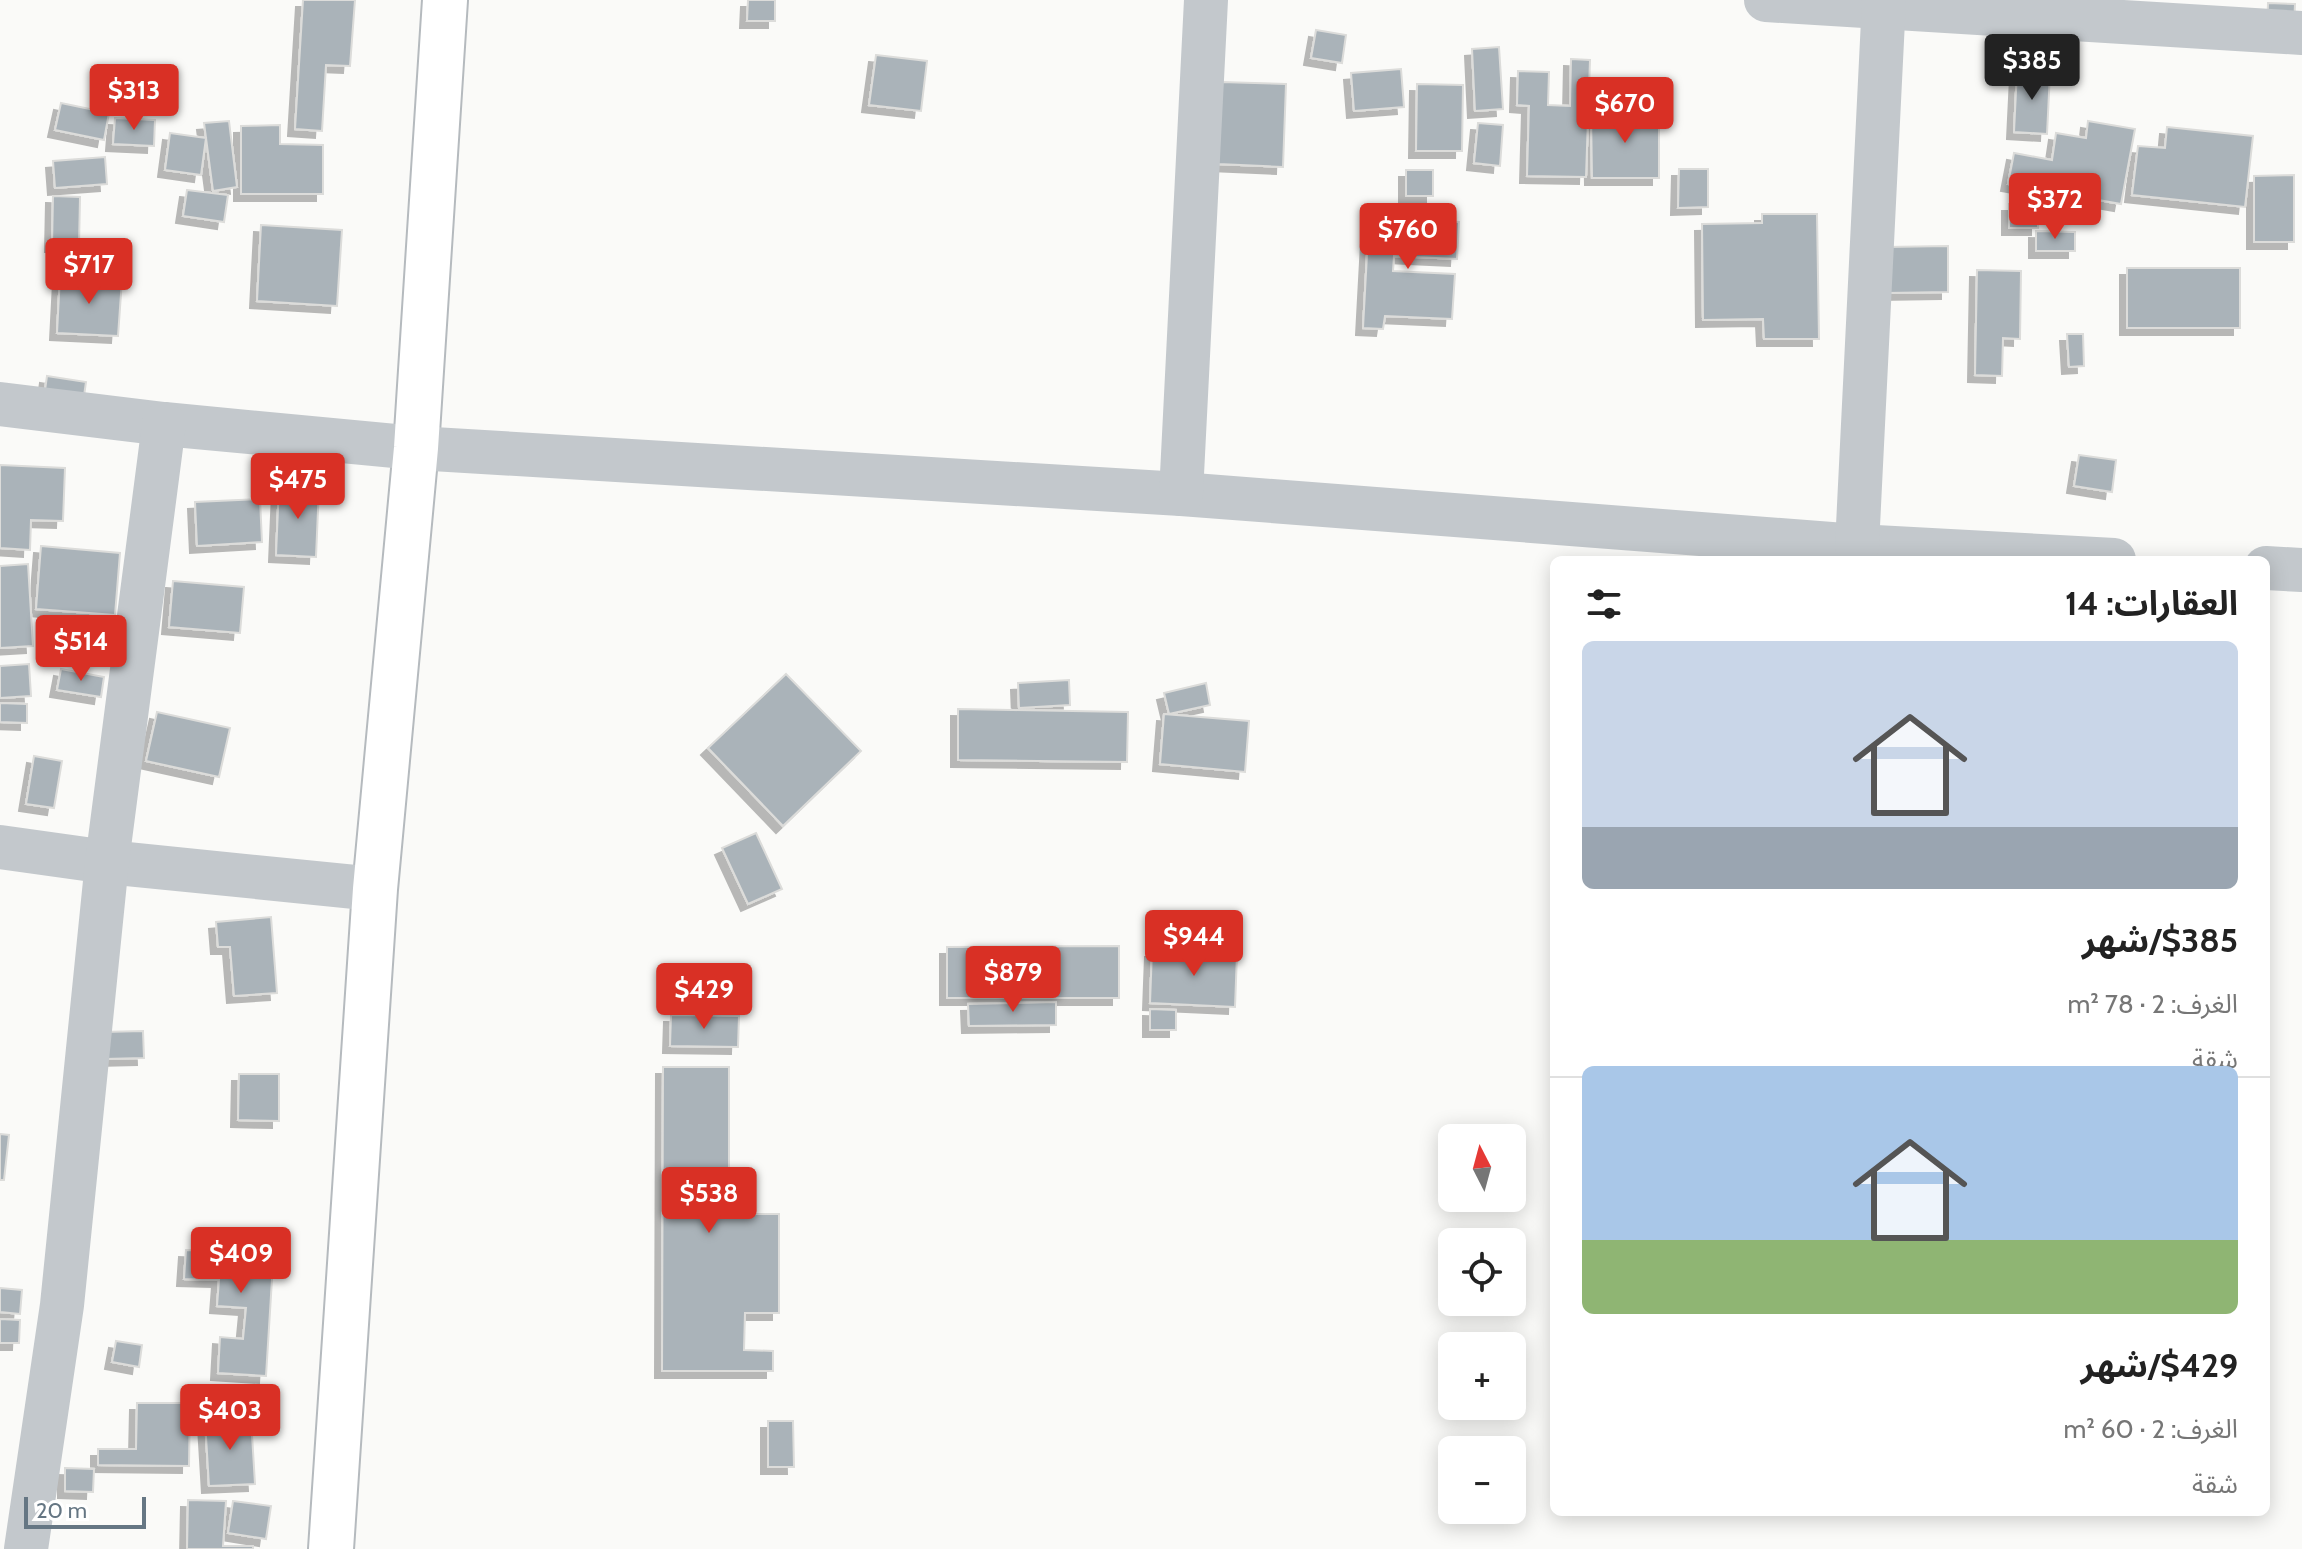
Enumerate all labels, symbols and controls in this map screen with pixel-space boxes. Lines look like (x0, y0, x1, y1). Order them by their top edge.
pin: $385 (1985, 34, 2079, 102)
text: $385 (2003, 44, 2061, 76)
pin: $313 (87, 64, 181, 132)
text: $313 (108, 74, 160, 106)
pin: $670 (1578, 77, 1672, 145)
text: $670 (1594, 87, 1656, 119)
pin: $372 (2008, 173, 2102, 241)
text: $372 (2027, 183, 2083, 215)
pin: $760 (1361, 203, 1455, 271)
text: $760 (1378, 213, 1438, 245)
pin: $717 (42, 238, 136, 306)
text: $717 (63, 248, 115, 280)
pin: $475 (251, 453, 345, 521)
text: $475 (269, 463, 327, 495)
icon: filters (1582, 582, 1626, 626)
text: العقارات: 14 (2065, 582, 2238, 624)
pin: $514 (34, 615, 128, 683)
text: $514 (54, 625, 108, 657)
icon: home (1838, 693, 1982, 837)
pin: $944 (1147, 910, 1241, 978)
text: $385/شهر (2082, 919, 2238, 961)
text: $944 (1163, 920, 1225, 952)
pin: $879 (966, 946, 1060, 1014)
text: $879 (984, 956, 1042, 988)
pin: $429 (657, 963, 751, 1031)
text: $429 (674, 973, 734, 1005)
text: الغرف: 2 · 78 m² (2068, 988, 2238, 1020)
text: شقة (2192, 1043, 2238, 1075)
icon: home (1838, 1118, 1982, 1262)
north arrow (1438, 1124, 1526, 1212)
map controls (1438, 1124, 1526, 1524)
pin: $538 (662, 1167, 756, 1235)
text: $538 (680, 1177, 738, 1209)
pin: $409 (194, 1227, 288, 1295)
button: locate (1438, 1228, 1526, 1316)
text: $409 (209, 1237, 273, 1269)
button: + (1438, 1332, 1526, 1420)
text: $429/شهر (2081, 1344, 2238, 1386)
pin: $403 (183, 1384, 277, 1452)
text: $403 (198, 1394, 262, 1426)
text: الغرف: 2 · 60 m² (2063, 1413, 2238, 1445)
button: − (1438, 1436, 1526, 1524)
text: شقة (2192, 1468, 2238, 1500)
scale bar (24, 1493, 146, 1529)
text: 20 m (36, 1497, 87, 1524)

